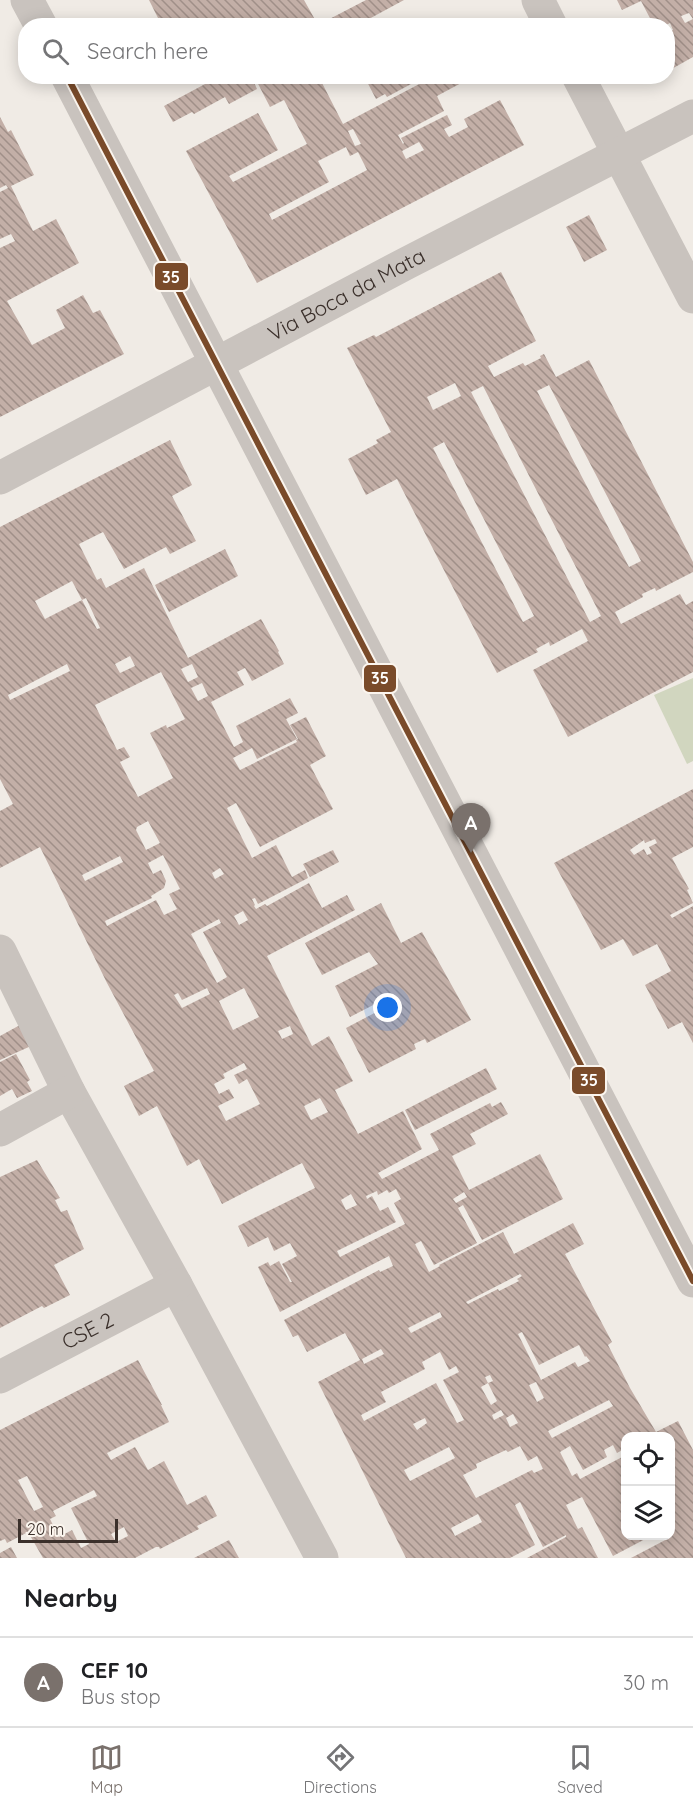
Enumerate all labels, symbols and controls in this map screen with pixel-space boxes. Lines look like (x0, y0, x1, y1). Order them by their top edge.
search box (18, 18, 675, 84)
icon: search (39, 35, 72, 68)
text: Search here (87, 37, 208, 65)
street label: Via Boca da Mata (263, 242, 429, 346)
line badge: 35 (154, 262, 189, 291)
text: 35 (162, 267, 180, 287)
line badge: 35 (363, 664, 397, 693)
text: 35 (371, 668, 389, 688)
pin: A (452, 804, 490, 853)
your location (373, 993, 402, 1022)
line badge: 35 (571, 1066, 606, 1095)
text: 35 (580, 1070, 598, 1090)
street label: CSE 2 (57, 1306, 118, 1354)
map controls (621, 1432, 675, 1540)
button: locate (621, 1432, 675, 1486)
button: layers (621, 1486, 675, 1540)
scale bar (18, 1516, 118, 1544)
text: 20 m (27, 1519, 64, 1539)
text: Nearby (24, 1581, 118, 1614)
text: CEF 10 (81, 1656, 148, 1684)
text: A (37, 1670, 50, 1695)
text: 30 m (623, 1670, 669, 1695)
text: Bus stop (81, 1684, 161, 1709)
tab: Map (90, 1741, 123, 1797)
tab: Directions (304, 1741, 377, 1797)
tab: Saved (557, 1741, 603, 1797)

